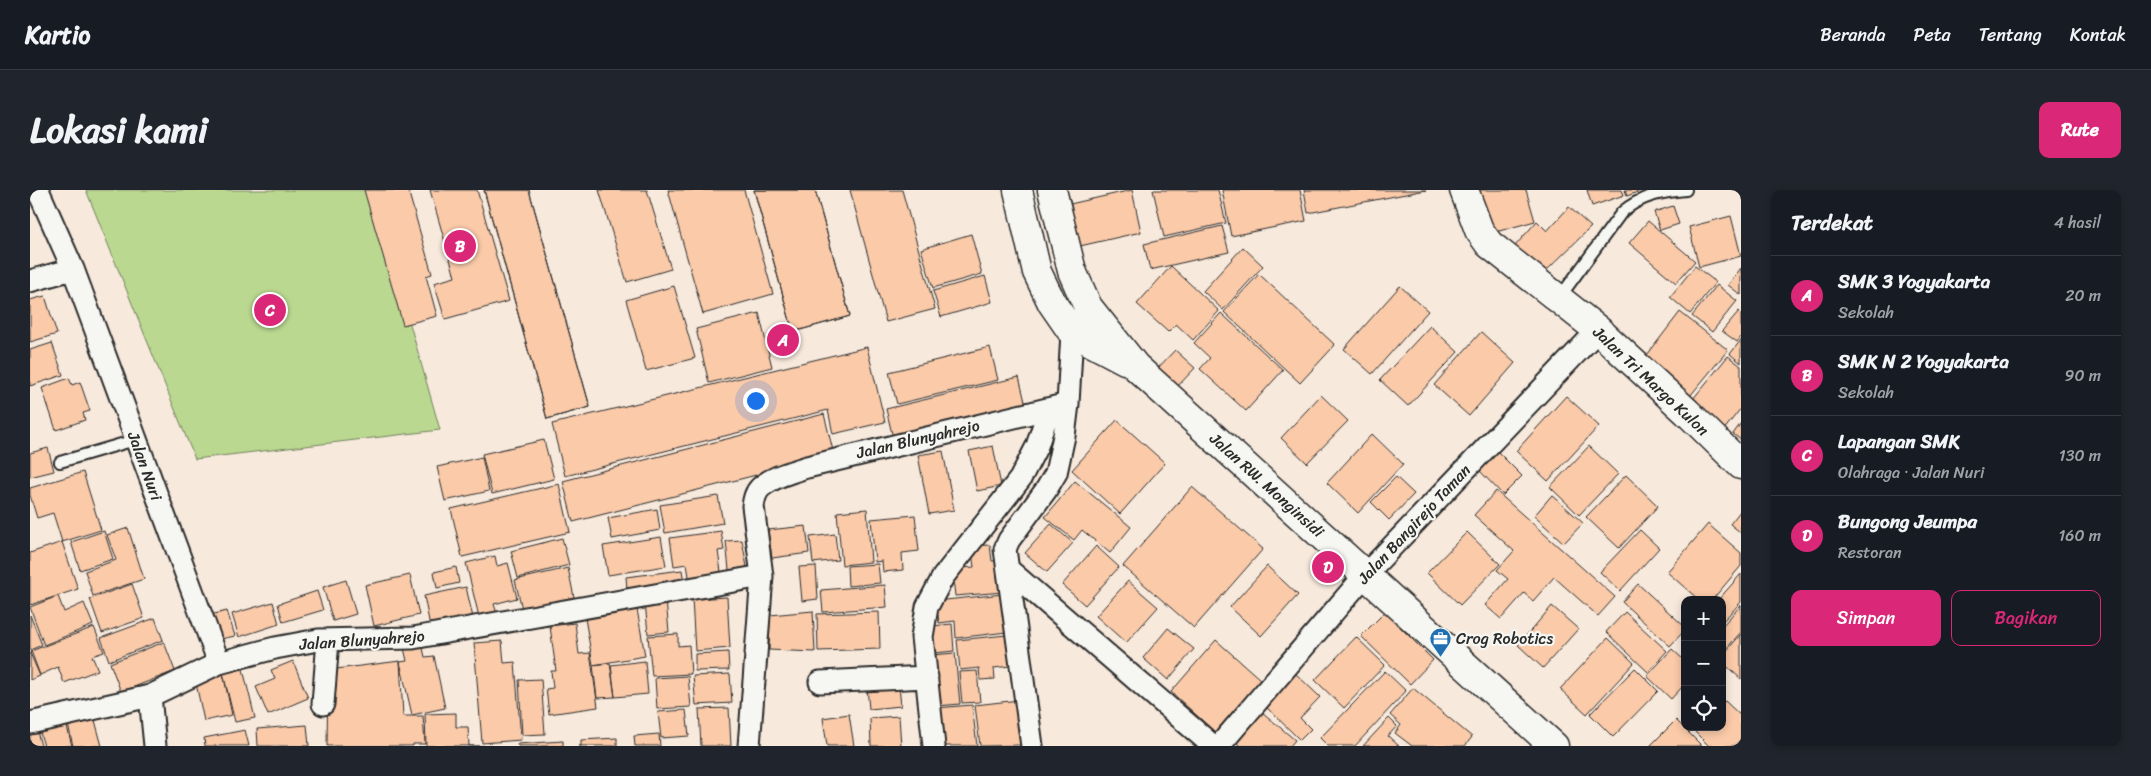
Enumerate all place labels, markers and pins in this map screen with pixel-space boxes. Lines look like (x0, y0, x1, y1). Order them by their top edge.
pin: B (444, 227, 476, 265)
pin: C (254, 291, 286, 329)
pin: A (767, 321, 799, 359)
pin: D (1312, 548, 1344, 586)
place label: Crog Robotics (1456, 624, 1554, 653)
office icon: Crog Robotics (1428, 626, 1452, 657)

